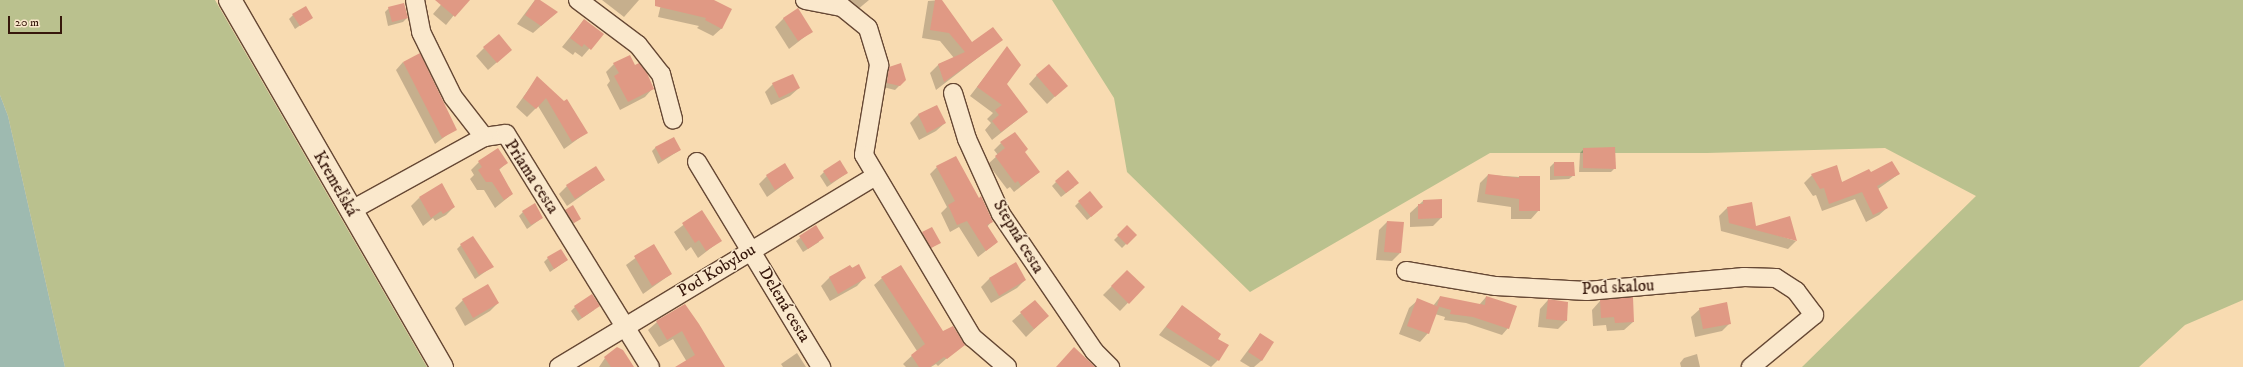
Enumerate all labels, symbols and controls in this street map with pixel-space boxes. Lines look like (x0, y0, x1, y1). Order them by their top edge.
scale bar (10, 8, 64, 34)
text: 20 m (15, 15, 39, 30)
street label: Priama cesta (500, 136, 562, 218)
street label: Kremeľská (308, 148, 362, 220)
street label: Stepná cesta (988, 196, 1048, 278)
street label: Pod Kobylou (674, 240, 760, 302)
street label: Delená cesta (754, 264, 814, 346)
street label: Pod skalou (1581, 276, 1655, 300)

